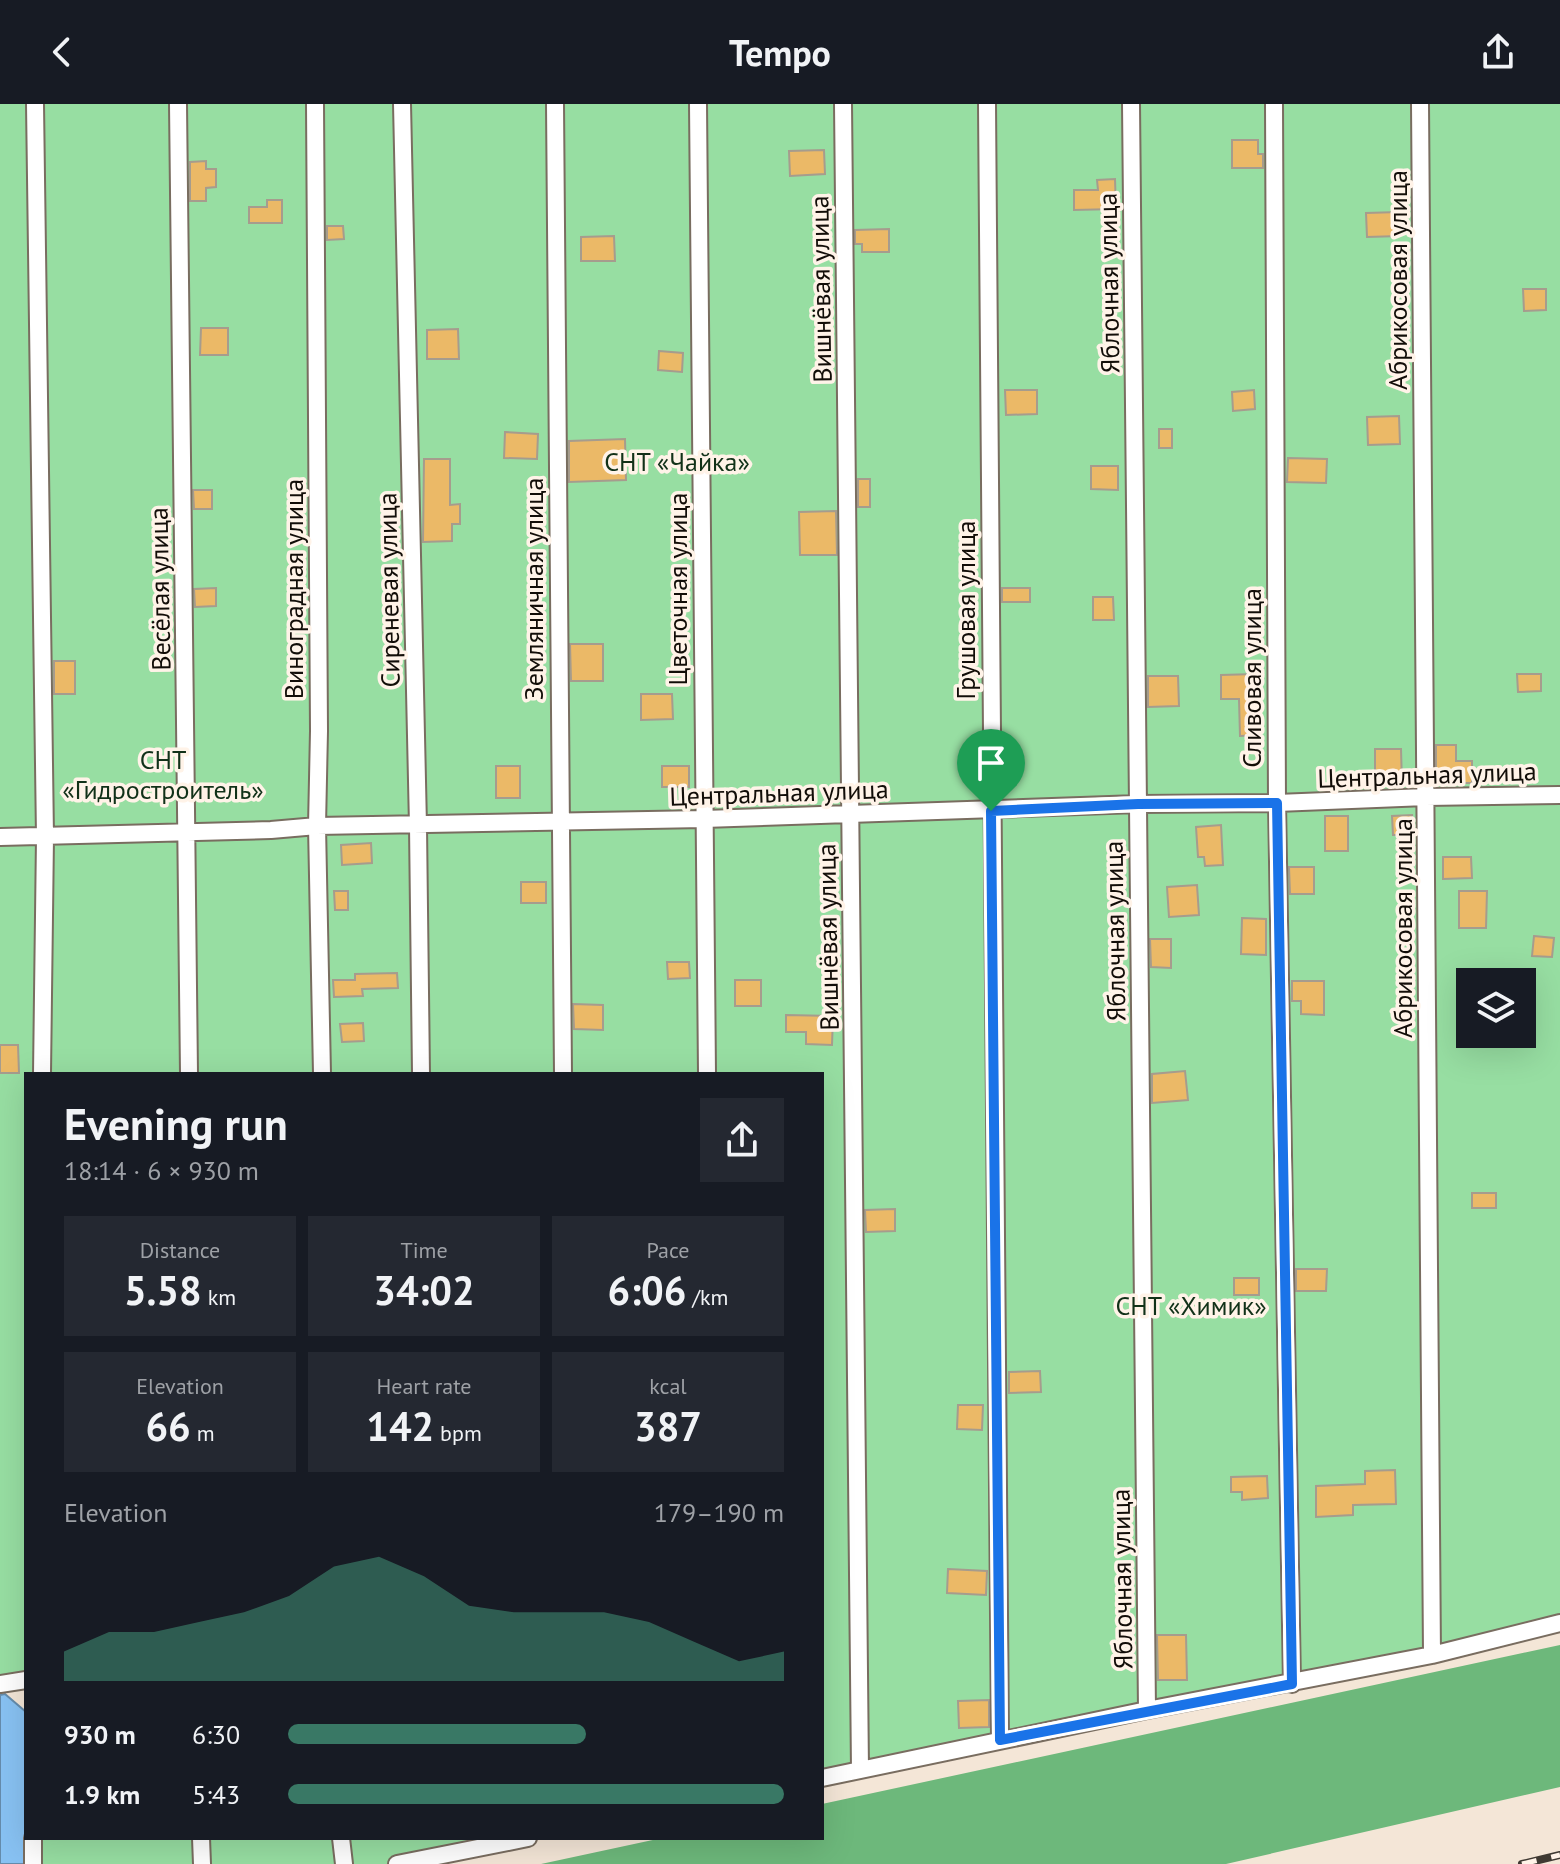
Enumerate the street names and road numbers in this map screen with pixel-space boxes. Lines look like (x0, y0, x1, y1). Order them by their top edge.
street label: Абрикосовая улица (1381, 170, 1414, 390)
street label: Яблочная улица (1090, 192, 1127, 374)
street label: Вишнёвая улица (802, 195, 839, 383)
street label: Земляничная улица (517, 478, 550, 700)
street label: Виноградная улица (277, 479, 310, 699)
street label: Сиреневая улица (370, 492, 407, 688)
street label: Цветочная улица (661, 492, 694, 686)
street label: Весёлая улица (142, 507, 177, 671)
street label: Грушовая улица (949, 521, 982, 699)
street label: Сливовая улица (1235, 588, 1268, 768)
street label: Центральная улица (1317, 754, 1537, 795)
street label: Центральная улица (669, 772, 889, 813)
street label: Абрикосовая улица (1386, 818, 1419, 1038)
street label: Яблочная улица (1096, 840, 1133, 1022)
street label: Вишнёвая улица (809, 843, 846, 1031)
street label: Яблочная улица (1103, 1488, 1140, 1670)

